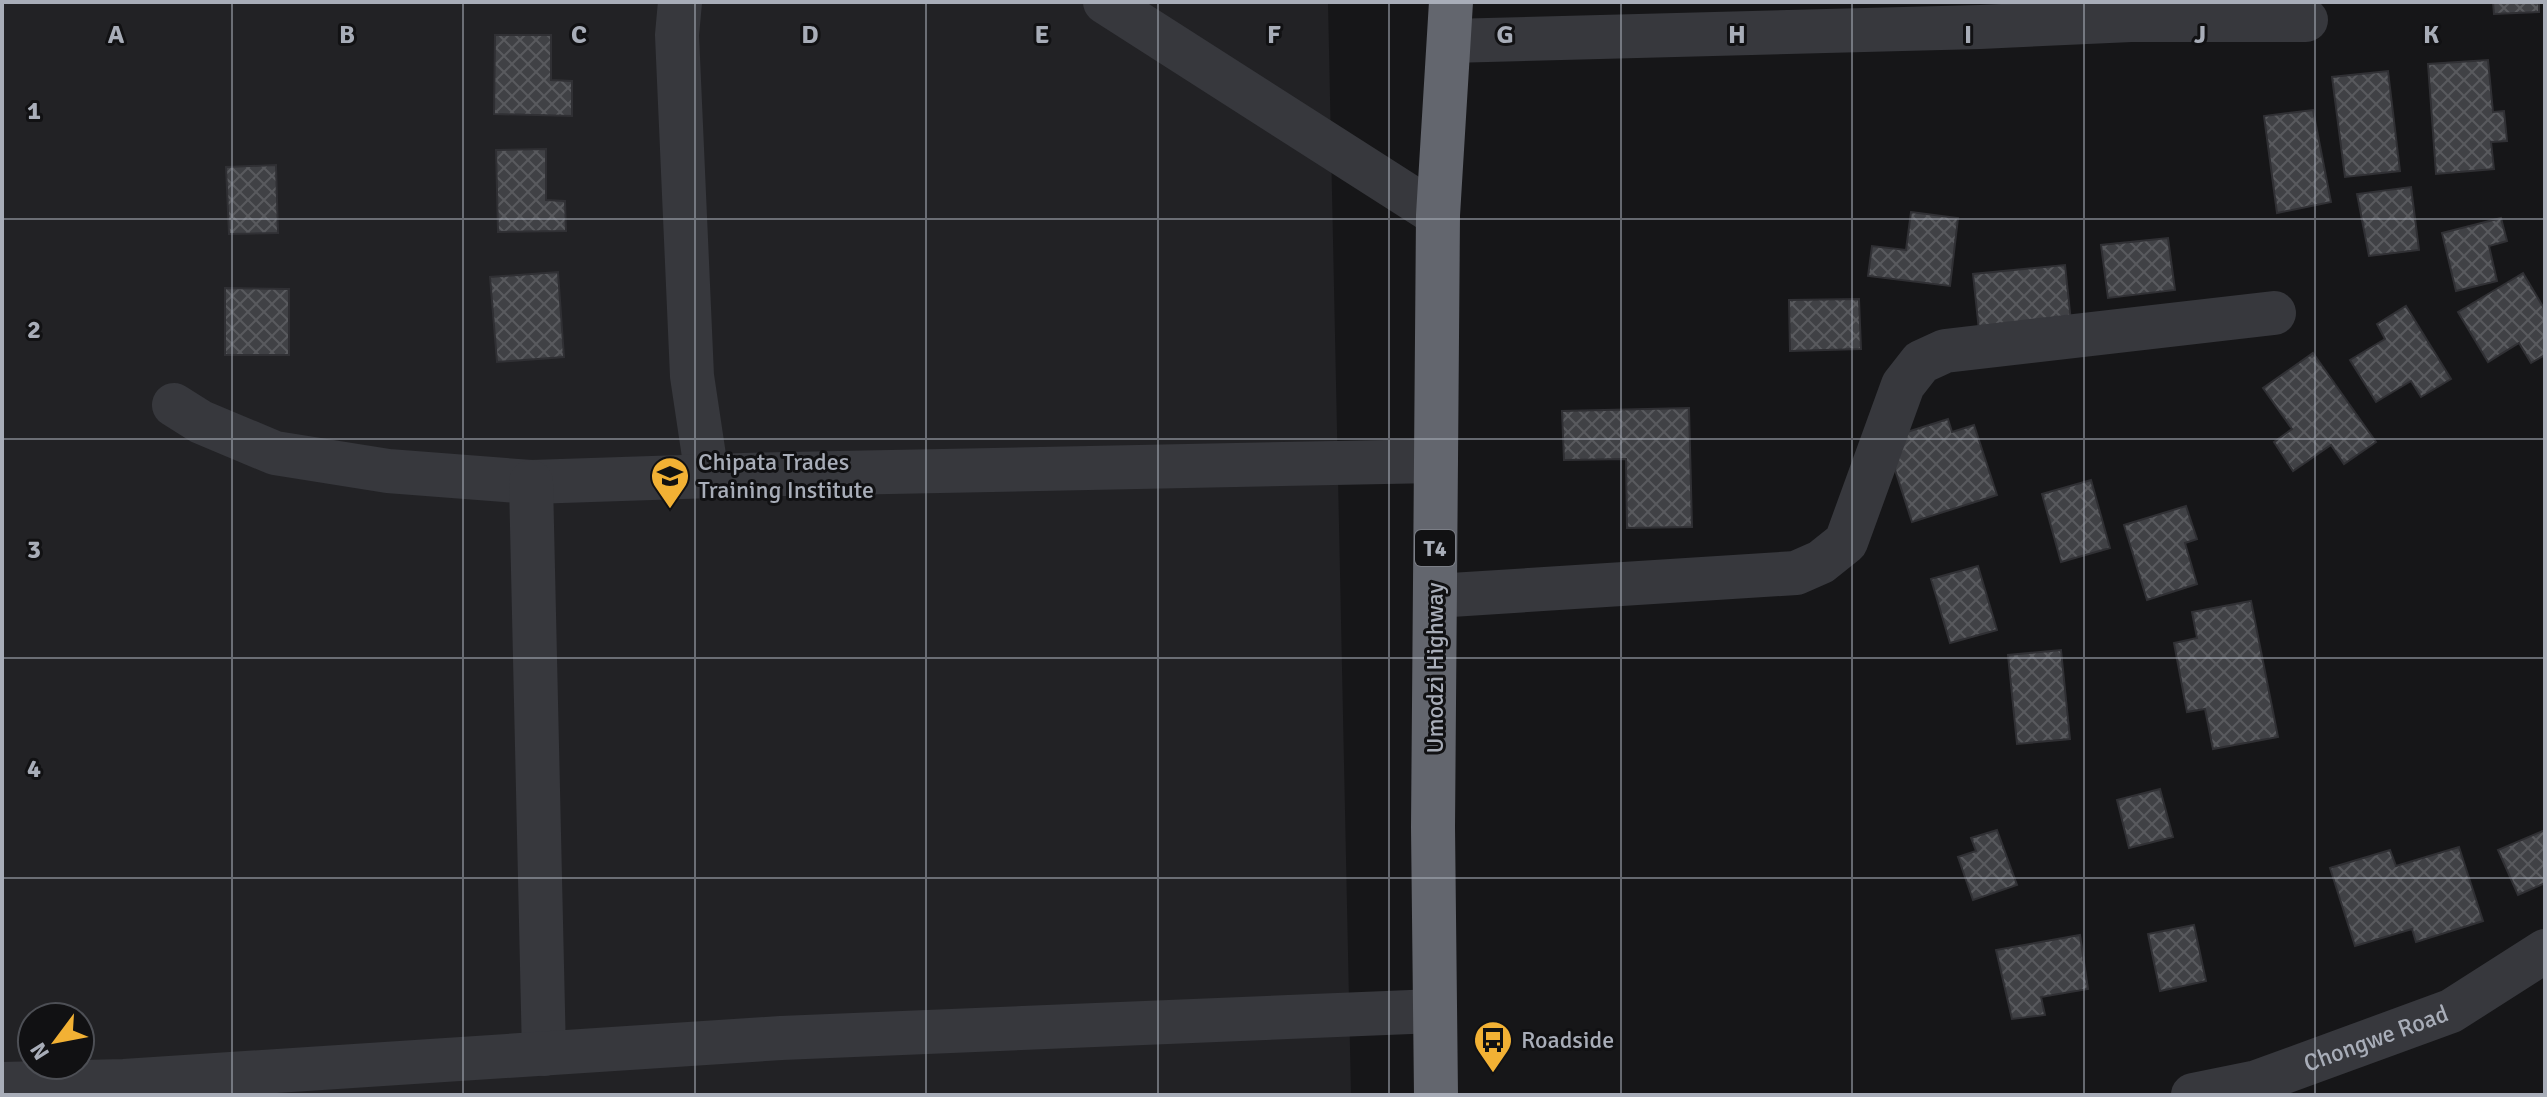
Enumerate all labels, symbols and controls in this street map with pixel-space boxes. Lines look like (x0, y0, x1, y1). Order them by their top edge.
text: A (108, 19, 125, 51)
text: B (339, 19, 355, 51)
text: C (571, 19, 587, 51)
text: D (801, 19, 819, 51)
text: E (1035, 19, 1049, 51)
text: F (1267, 19, 1281, 51)
text: G (1496, 19, 1514, 51)
text: H (1728, 19, 1746, 51)
text: I (1964, 19, 1972, 51)
text: J (2194, 19, 2206, 51)
text: K (2423, 19, 2439, 51)
text: 1 (27, 95, 41, 127)
text: 2 (27, 314, 41, 346)
place label: Chipata Trades Training Institute (698, 447, 874, 505)
school or university icon: Chipata Trades Training Institute (649, 455, 691, 510)
road number: T4 (1415, 530, 1455, 566)
text: 3 (27, 534, 41, 566)
street label: Umodzi Highway (1420, 582, 1450, 754)
text: 4 (27, 753, 41, 785)
street label: Chongwe Road (2300, 998, 2452, 1079)
north arrow (16, 1001, 96, 1081)
bus stop icon: Roadside (1472, 1019, 1514, 1074)
place label: Roadside (1521, 1025, 1614, 1055)
text: N (24, 1038, 55, 1065)

